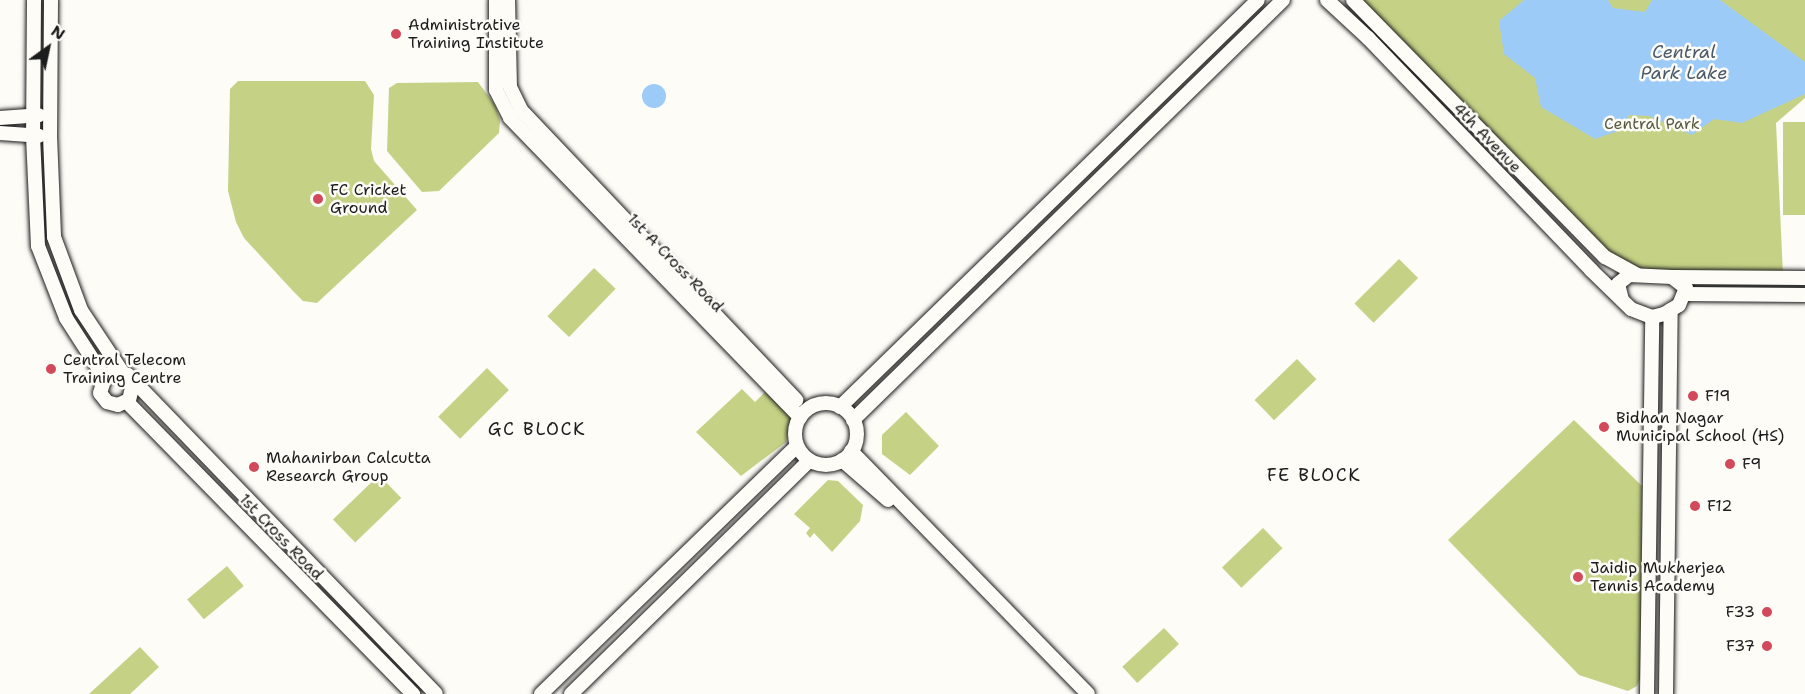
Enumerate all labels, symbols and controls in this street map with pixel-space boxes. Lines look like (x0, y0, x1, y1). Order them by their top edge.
place label: Administrative Training Institute (408, 15, 544, 53)
north arrow (18, 18, 78, 78)
text: N (47, 20, 69, 45)
marker: Administrative Training Institute (389, 27, 403, 41)
water label: Central Park Lake (1641, 42, 1727, 84)
street label: 4th Avenue (1449, 99, 1525, 177)
park label: Central Park (1604, 114, 1700, 134)
place label: FC Cricket Ground (330, 180, 407, 218)
marker: FC Cricket Ground (311, 192, 325, 206)
street label: 1st A Cross Road (623, 210, 727, 316)
place label: Central Telecom Training Centre (63, 350, 186, 388)
marker: Central Telecom Training Centre (44, 362, 58, 376)
place label: F19 (1705, 386, 1731, 406)
marker: F19 (1686, 389, 1700, 403)
place label: Bidhan Nagar Municipal School (HS) (1616, 408, 1784, 446)
district label: GC BLOCK (488, 418, 586, 440)
marker: Bidhan Nagar Municipal School (HS) (1597, 420, 1611, 434)
place label: Mahanirban Calcutta Research Group (266, 448, 431, 486)
place label: F9 (1742, 454, 1762, 474)
marker: F9 (1723, 457, 1737, 471)
marker: Mahanirban Calcutta Research Group (247, 460, 261, 474)
district label: FE BLOCK (1267, 464, 1361, 486)
street label: 1st Cross Road (235, 490, 327, 584)
place label: F12 (1707, 496, 1732, 516)
marker: F12 (1688, 499, 1702, 513)
place label: Jaidip Mukherjea Tennis Academy (1590, 558, 1725, 596)
marker: Jaidip Mukherjea Tennis Academy (1571, 570, 1585, 584)
place label: F33 (1726, 602, 1755, 622)
marker: F33 (1760, 605, 1774, 619)
place label: F37 (1726, 636, 1755, 656)
marker: F37 (1760, 639, 1774, 653)

